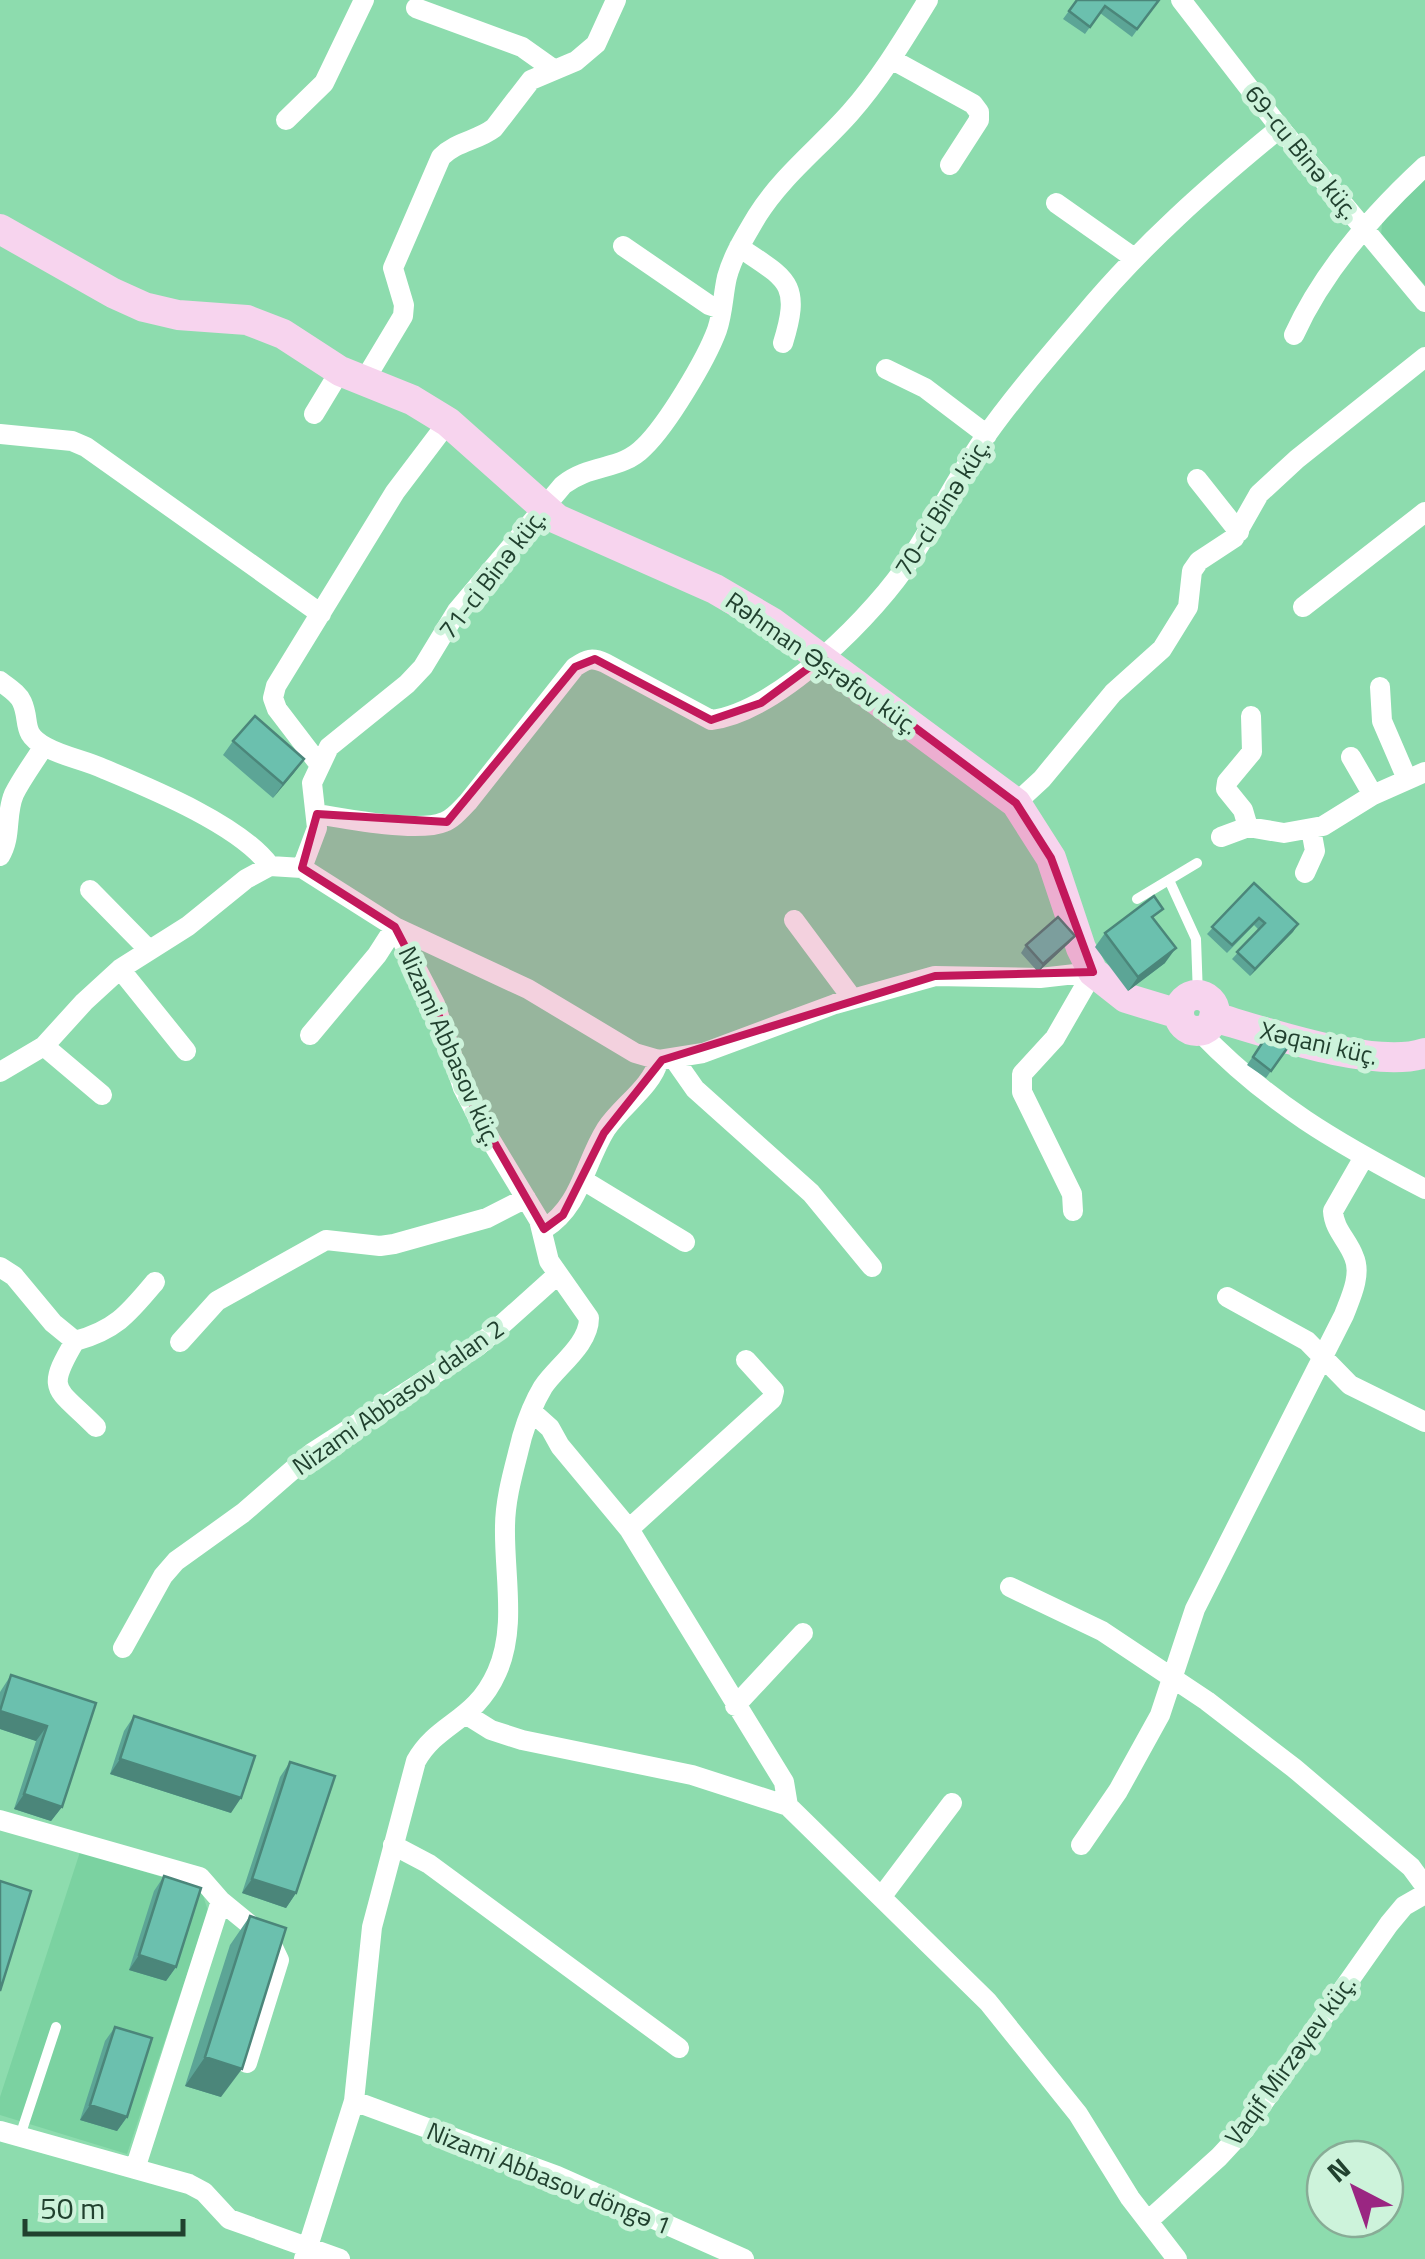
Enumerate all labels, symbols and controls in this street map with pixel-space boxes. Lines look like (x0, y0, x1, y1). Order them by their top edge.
street label: 69-cu Binə küç. (1236, 76, 1368, 228)
street label: 70-ci Binə küç. (885, 431, 999, 583)
street label: 71-ci Binə küç. (429, 501, 555, 647)
street label: Rəhman Əşrəfov küç. (718, 582, 926, 744)
street label: Nizami Abbasov küç. (389, 940, 511, 1152)
street label: Xəqani küç. (1257, 1011, 1381, 1075)
street label: Nizami Abbasov dalan 2 (284, 1309, 512, 1485)
street label: Vaqif Mirzəyev küç. (1215, 1967, 1365, 2153)
street label: Nizami Abbasov döngə 1 (421, 2112, 677, 2244)
north arrow (1305, 2139, 1405, 2239)
text: N (1317, 2147, 1360, 2192)
scale bar (25, 2174, 182, 2236)
text: 50 m (40, 2185, 105, 2231)

